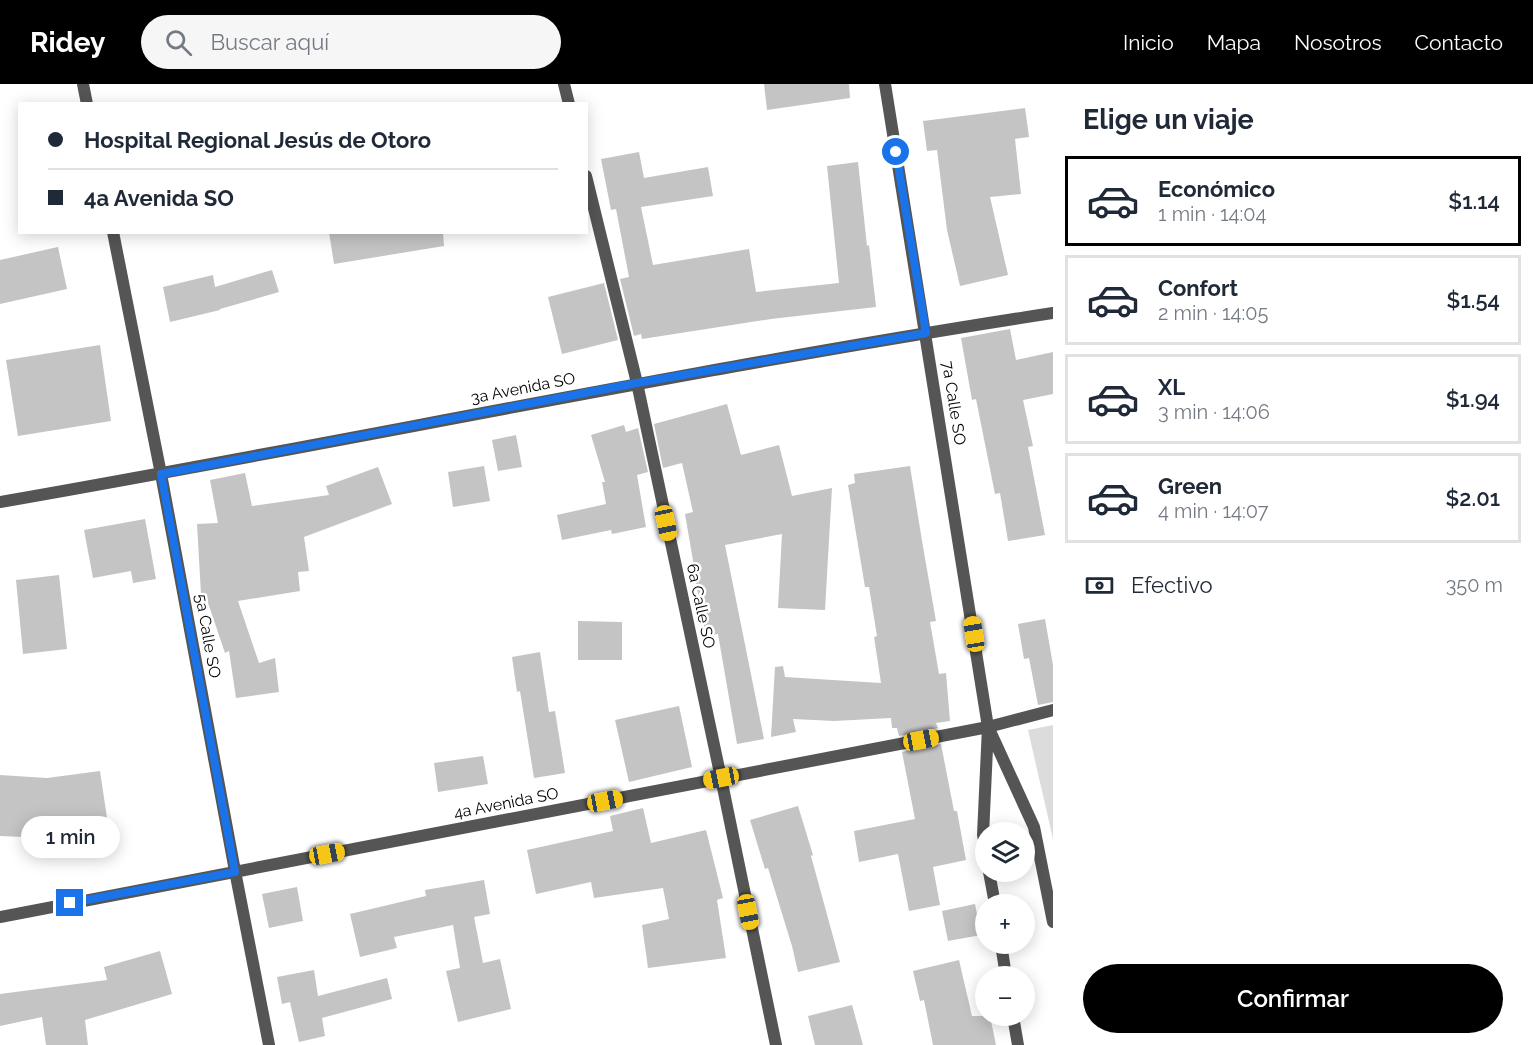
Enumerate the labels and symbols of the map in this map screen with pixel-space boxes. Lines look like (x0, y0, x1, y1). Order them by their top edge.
route start (882, 138, 909, 165)
street label: 7a Calle SO (938, 360, 970, 446)
street label: 3a Avenida SO (469, 369, 577, 407)
car (653, 504, 679, 542)
street label: 6a Calle SO (683, 562, 719, 650)
street label: 5a Calle SO (191, 592, 225, 680)
car (962, 615, 986, 653)
car (902, 728, 940, 752)
car (702, 766, 740, 790)
street label: 4a Avenida SO (452, 784, 560, 822)
car (586, 789, 624, 813)
callout: 1 min (20, 816, 119, 858)
car (308, 842, 346, 866)
route end (56, 889, 83, 916)
car (736, 893, 760, 931)

